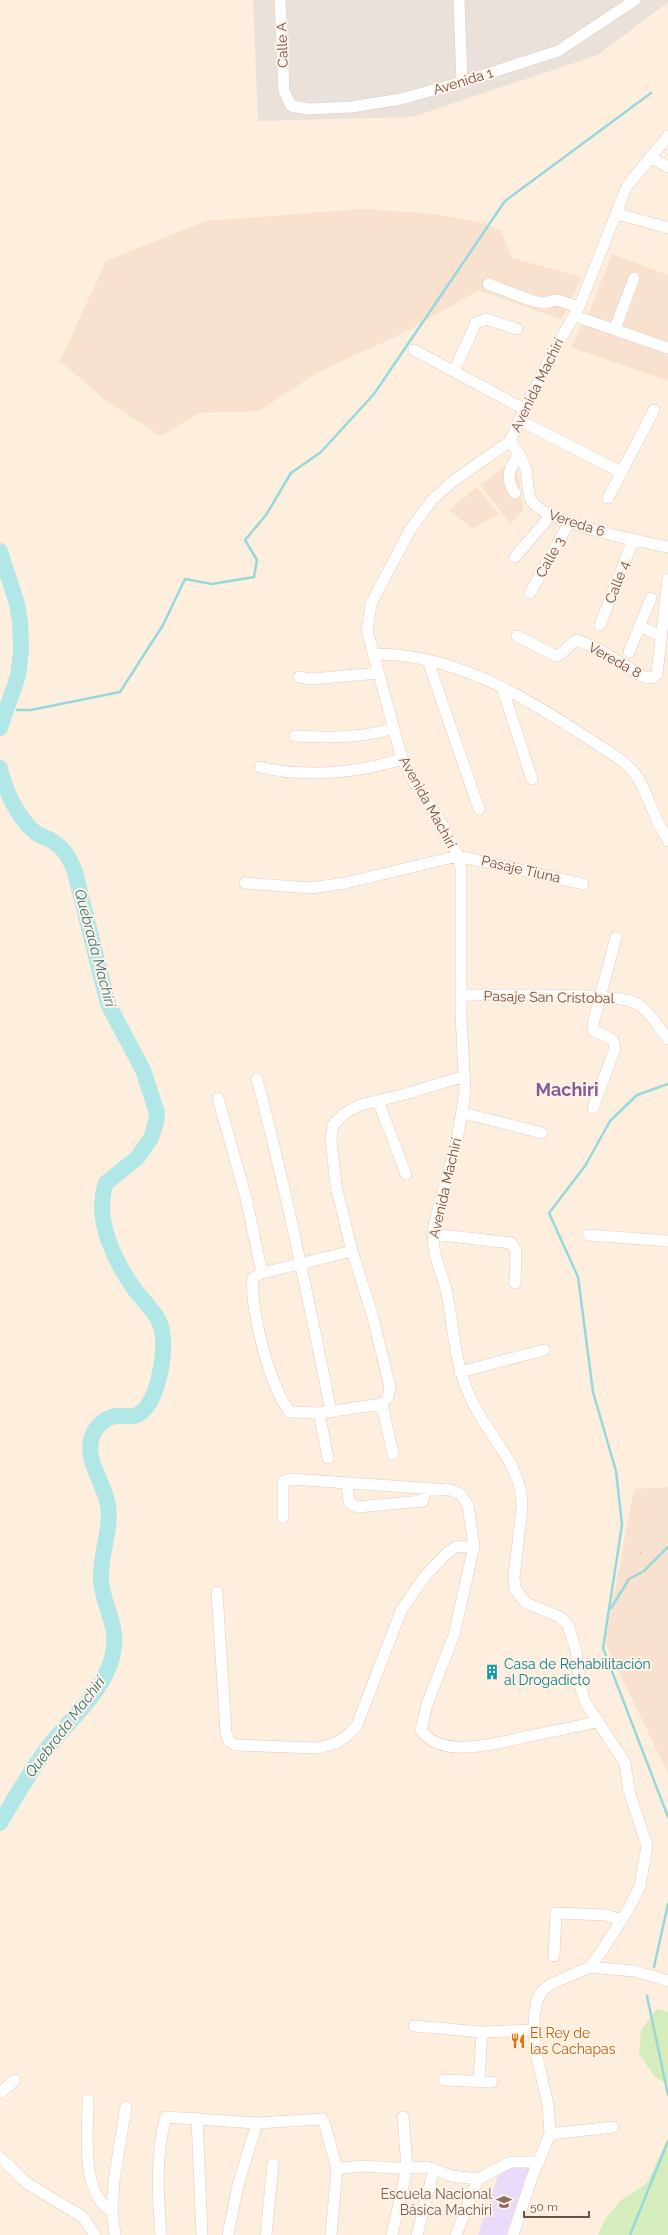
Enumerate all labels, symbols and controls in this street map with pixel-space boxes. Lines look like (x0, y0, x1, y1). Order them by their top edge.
street label: Calle A (273, 21, 291, 68)
street label: Avenida 1 (431, 64, 495, 98)
street label: Avenida Machirí (507, 335, 567, 434)
street label: Vereda 6 (547, 506, 607, 540)
street label: Calle 3 (532, 534, 568, 580)
street label: Calle 4 (602, 558, 633, 606)
street label: Vereda 8 (586, 639, 644, 681)
street label: Avenida Machirí (396, 753, 460, 851)
street label: Pasaje Tiuna (480, 852, 562, 886)
water label: Quebrada Machirí (71, 887, 120, 1011)
street label: Pasaje San Cristobal (483, 988, 615, 1006)
district label: Machiri (536, 1079, 598, 1100)
street label: Avenida Machirí (426, 1135, 465, 1240)
place label: Casa de Rehabilitación al Drogadicto (504, 1656, 651, 1688)
building icon: Casa de Rehabilitación al Drogadicto (483, 1663, 501, 1681)
water label: Quebrada Machirí (21, 1672, 110, 1781)
place label: El Rey de las Cachapas (530, 2025, 616, 2057)
restaurant icon: El Rey de las Cachapas (509, 2032, 527, 2050)
place label: Escuela Nacional Básica Machiri (380, 2186, 492, 2218)
school or university icon: Escuela Nacional Básica Machiri (495, 2193, 513, 2211)
scale bar (524, 2193, 589, 2219)
text: 50 m (530, 2200, 558, 2214)

